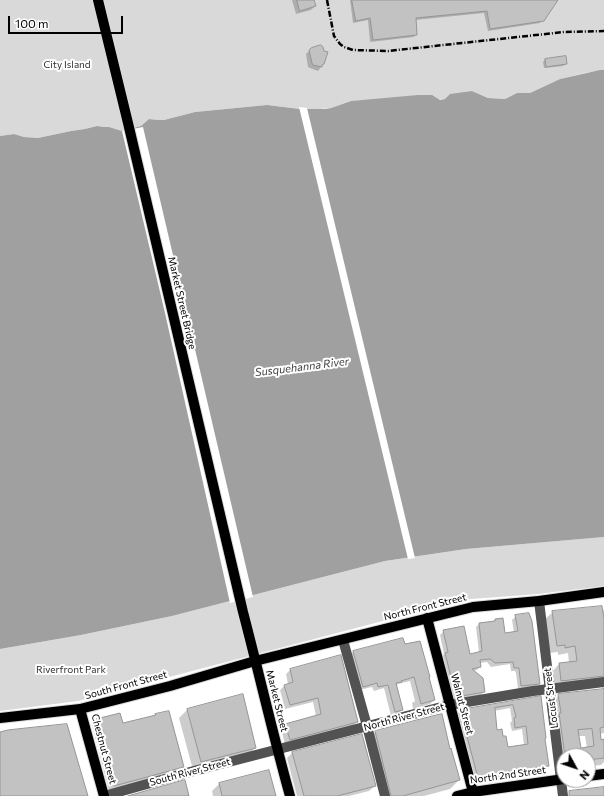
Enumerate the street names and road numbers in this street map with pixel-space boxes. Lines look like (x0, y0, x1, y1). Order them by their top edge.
street label: Market Street Bridge (166, 256, 198, 350)
street label: North Front Street (382, 591, 468, 623)
street label: Locust Street (541, 667, 561, 729)
street label: South Front Street (84, 668, 168, 702)
street label: Market Street (264, 669, 290, 733)
street label: Walnut Street (448, 672, 476, 736)
street label: North River Street (362, 700, 446, 734)
street label: Chestnut Street (89, 713, 119, 785)
street label: South River Street (148, 755, 232, 789)
street label: North 2nd Street (469, 764, 547, 786)

